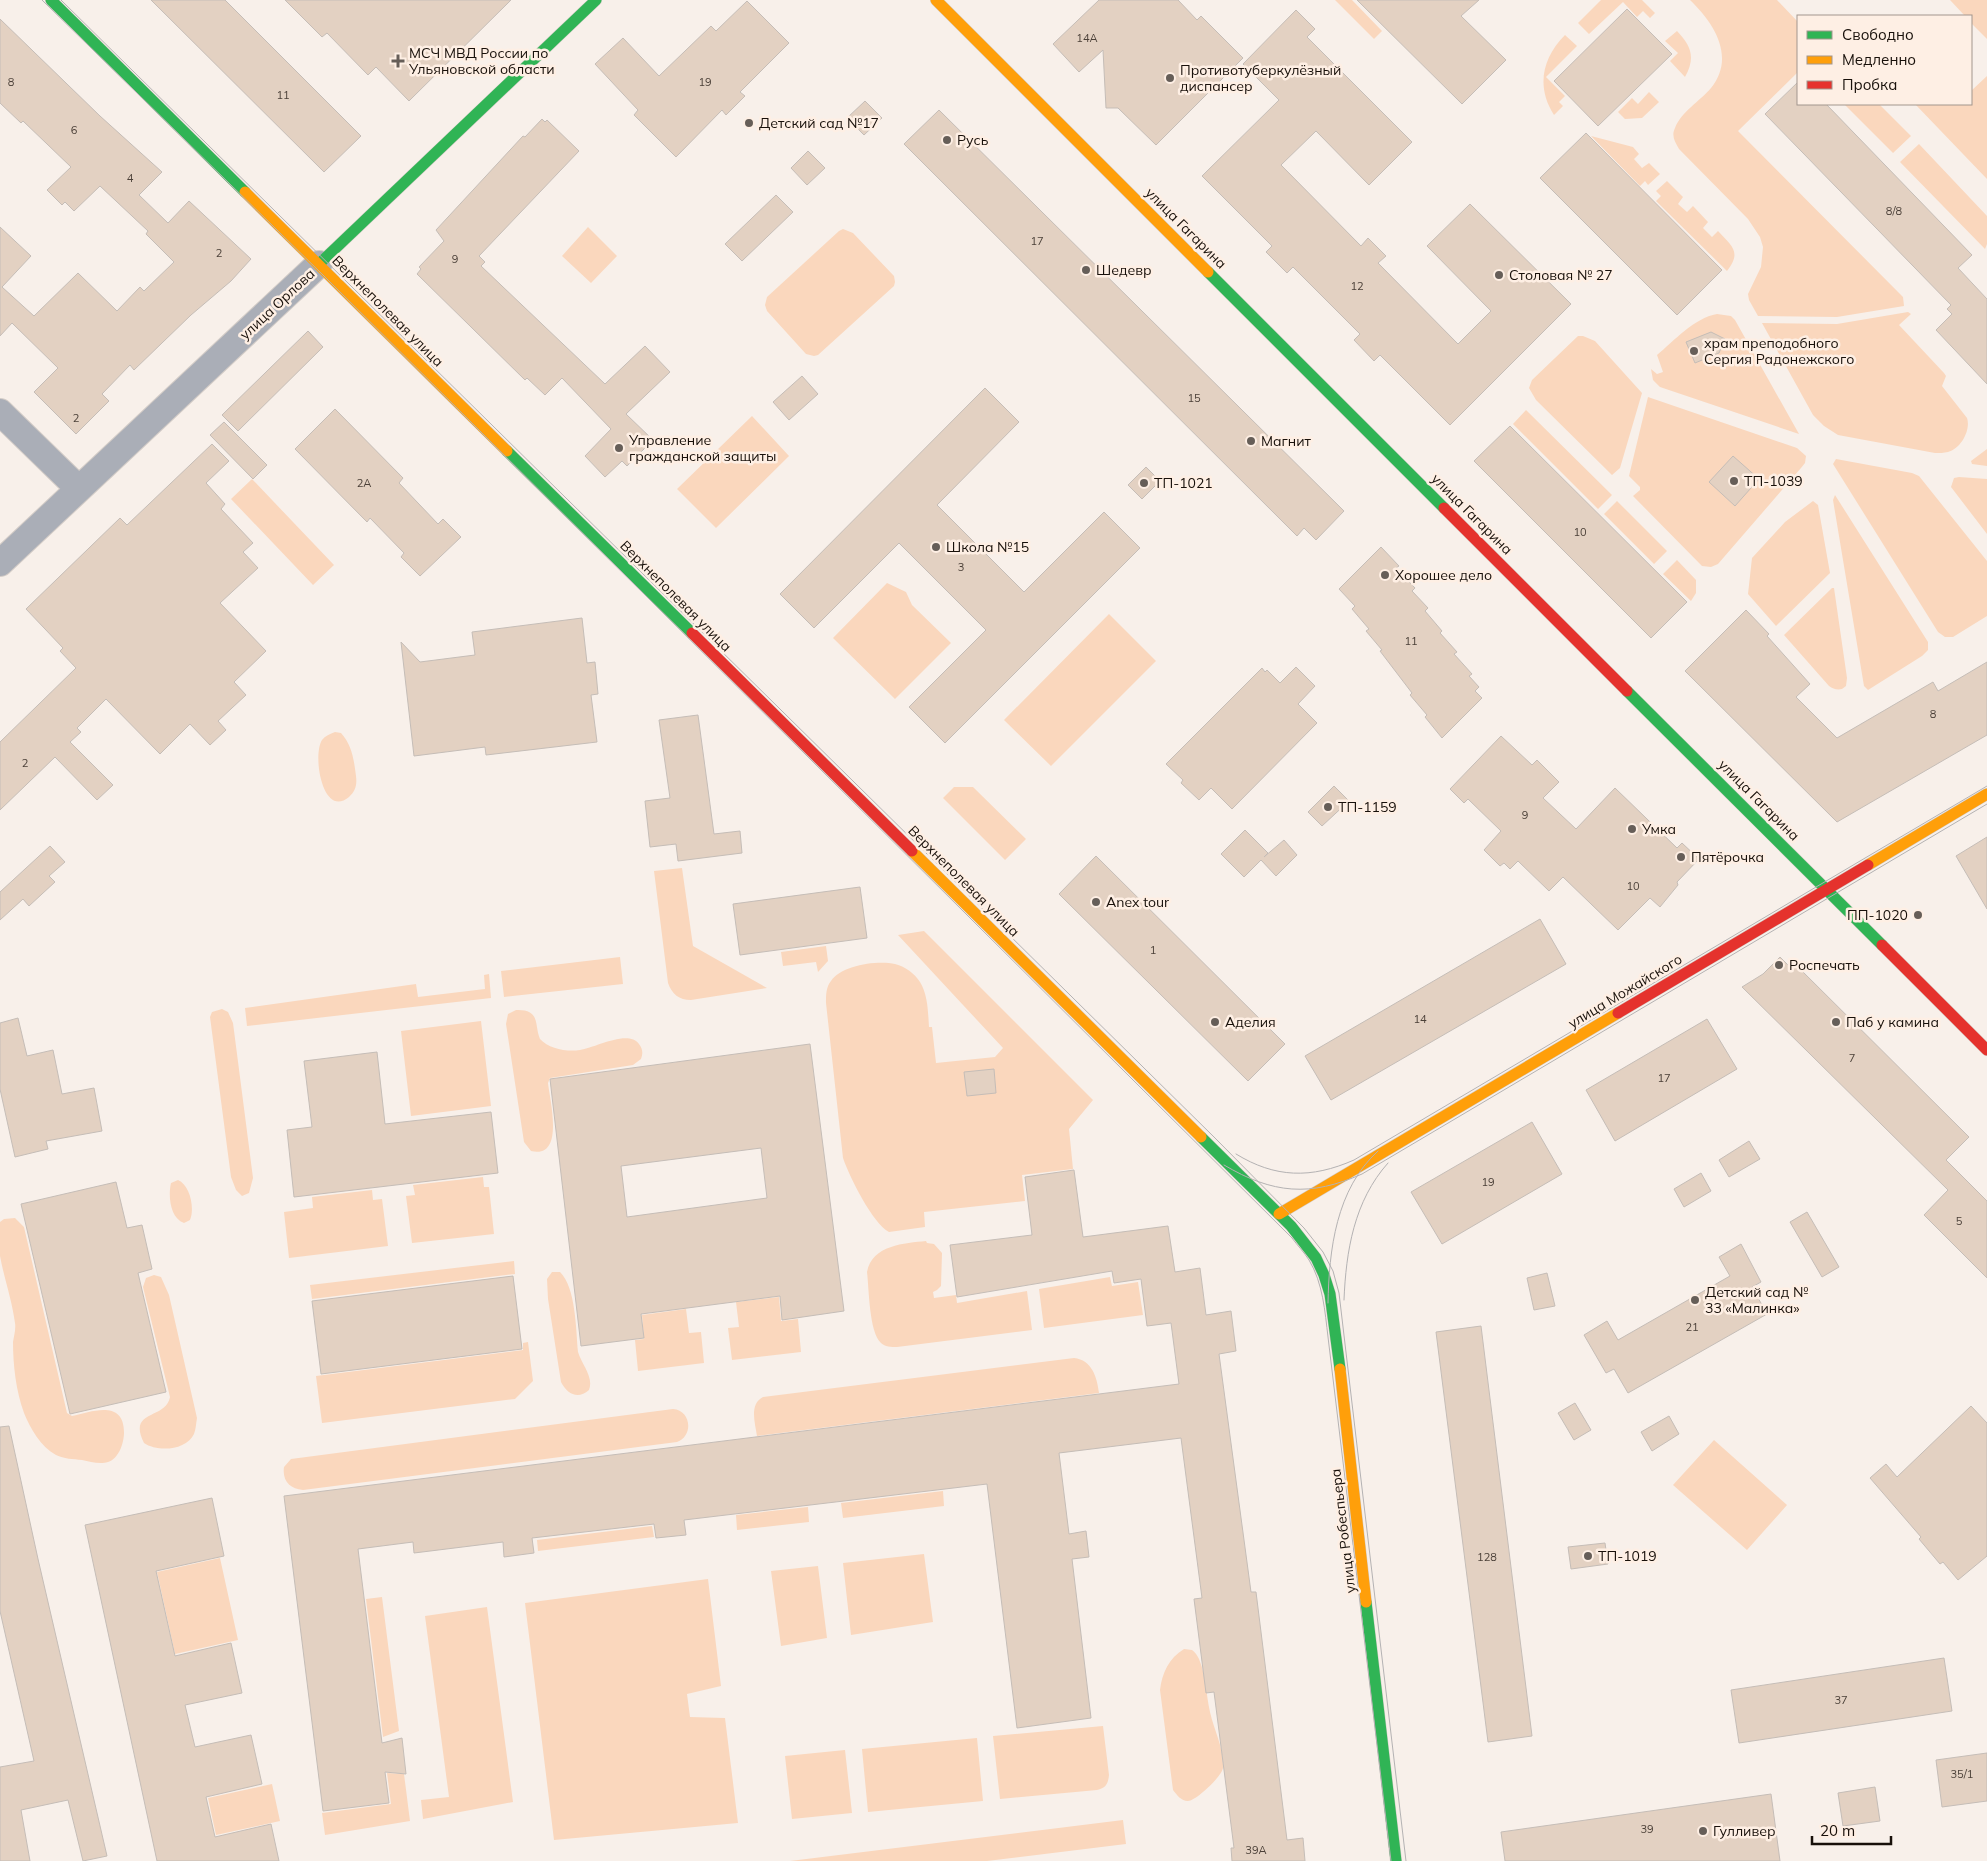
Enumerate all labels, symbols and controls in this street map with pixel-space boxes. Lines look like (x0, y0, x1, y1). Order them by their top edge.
legend (1797, 15, 1972, 105)
text: Свободно (1842, 25, 1914, 44)
house number: 14А (1076, 31, 1098, 45)
place label: МСЧ МВД России по Ульяновской области (408, 44, 555, 78)
text: Медленно (1842, 50, 1916, 69)
marker: МСЧ МВД России по Ульяновской области (391, 54, 405, 68)
place label: Противотуберкулёзный диспансер (1180, 61, 1341, 95)
marker: Противотуберкулёзный диспансер (1164, 72, 1176, 84)
house number: 8 (8, 75, 15, 89)
house number: 19 (698, 75, 712, 89)
text: Пробка (1842, 75, 1897, 94)
house number: 11 (276, 88, 290, 102)
place label: Детский сад №17 (759, 114, 879, 132)
marker: Детский сад №17 (743, 117, 755, 129)
house number: 6 (71, 123, 78, 137)
place label: Русь (957, 131, 989, 149)
marker: Русь (941, 134, 953, 146)
house number: 4 (127, 171, 134, 185)
street label: улица Гагарина (1142, 184, 1230, 272)
house number: 8/8 (1886, 204, 1903, 218)
house number: 17 (1030, 234, 1044, 248)
house number: 2 (216, 246, 223, 260)
street label: Верхнеполевая улица (329, 252, 447, 370)
house number: 9 (452, 252, 458, 266)
place label: Шедевр (1096, 261, 1152, 279)
marker: Шедевр (1080, 264, 1092, 276)
street label: улица Орлова (236, 265, 318, 343)
place label: Столовая № 27 (1509, 266, 1613, 284)
marker: Столовая № 27 (1493, 269, 1505, 281)
house number: 12 (1350, 279, 1364, 293)
place label: храм преподобного Сергия Радонежского (1704, 334, 1854, 368)
marker: храм преподобного Сергия Радонежского (1688, 345, 1700, 357)
house number: 15 (1187, 391, 1201, 405)
house number: 2 (73, 411, 80, 425)
place label: Управление гражданской защиты (628, 431, 776, 465)
place label: Магнит (1261, 432, 1311, 450)
marker: Магнит (1245, 435, 1257, 447)
marker: Управление гражданской защиты (613, 442, 625, 454)
street label: улица Гагарина (1428, 470, 1516, 558)
place label: ТП-1039 (1744, 472, 1803, 490)
place label: ТП-1021 (1154, 474, 1213, 492)
marker: ТП-1039 (1728, 475, 1740, 487)
house number: 2А (357, 476, 371, 490)
marker: ТП-1021 (1138, 477, 1150, 489)
house number: 10 (1573, 525, 1587, 539)
street label: Верхнеполевая улица (617, 537, 735, 655)
place label: Школа №15 (946, 538, 1029, 556)
marker: Школа №15 (930, 541, 942, 553)
house number: 3 (958, 560, 964, 574)
place label: Хорошее дело (1395, 566, 1492, 584)
marker: Хорошее дело (1379, 569, 1391, 581)
house number: 11 (1404, 634, 1418, 648)
house number: 8 (1930, 707, 1937, 721)
house number: 2 (22, 756, 29, 770)
street label: улица Гагарина (1715, 756, 1803, 844)
place label: ТП-1159 (1338, 798, 1397, 816)
marker: ТП-1159 (1322, 801, 1334, 813)
house number: 9 (1522, 808, 1528, 822)
place label: Умка (1641, 820, 1676, 838)
street label: Верхнеполевая улица (905, 822, 1023, 940)
marker: Умка (1626, 823, 1638, 835)
place label: Пятёрочка (1691, 848, 1764, 866)
marker: Пятёрочка (1675, 851, 1687, 863)
house number: 10 (1626, 879, 1640, 893)
place label: Anex tour (1106, 893, 1170, 911)
marker: Anex tour (1090, 896, 1102, 908)
place label: ПП-1020 (1847, 906, 1908, 924)
marker: ПП-1020 (1912, 909, 1924, 921)
house number: 1 (1150, 943, 1156, 957)
street label: улица Можайского (1565, 950, 1685, 1032)
place label: Роспечать (1789, 956, 1860, 974)
marker: Роспечать (1773, 959, 1785, 971)
house number: 14 (1413, 1012, 1427, 1026)
place label: Аделия (1225, 1013, 1276, 1031)
place label: Паб у камина (1846, 1013, 1939, 1031)
marker: Аделия (1209, 1016, 1221, 1028)
marker: Паб у камина (1830, 1016, 1842, 1028)
house number: 7 (1849, 1051, 1855, 1065)
house number: 17 (1657, 1071, 1671, 1085)
house number: 19 (1481, 1175, 1495, 1189)
house number: 5 (1956, 1214, 1963, 1228)
place label: Детский сад № 33 «Малинка» (1705, 1283, 1808, 1317)
marker: Детский сад № 33 «Малинка» (1689, 1294, 1701, 1306)
house number: 21 (1685, 1320, 1699, 1334)
street label: улица Робеспьера (1326, 1468, 1360, 1594)
place label: ТП-1019 (1598, 1547, 1657, 1565)
house number: 128 (1477, 1550, 1497, 1564)
marker: ТП-1019 (1582, 1550, 1594, 1562)
house number: 37 (1834, 1693, 1848, 1707)
house number: 35/1 (1951, 1767, 1973, 1781)
scale bar (1812, 1814, 1891, 1846)
text: 20 m (1820, 1821, 1855, 1840)
house number: 39 (1640, 1822, 1654, 1836)
place label: Гулливер (1713, 1822, 1776, 1840)
marker: Гулливер (1697, 1825, 1709, 1837)
house number: 39А (1245, 1843, 1267, 1857)

